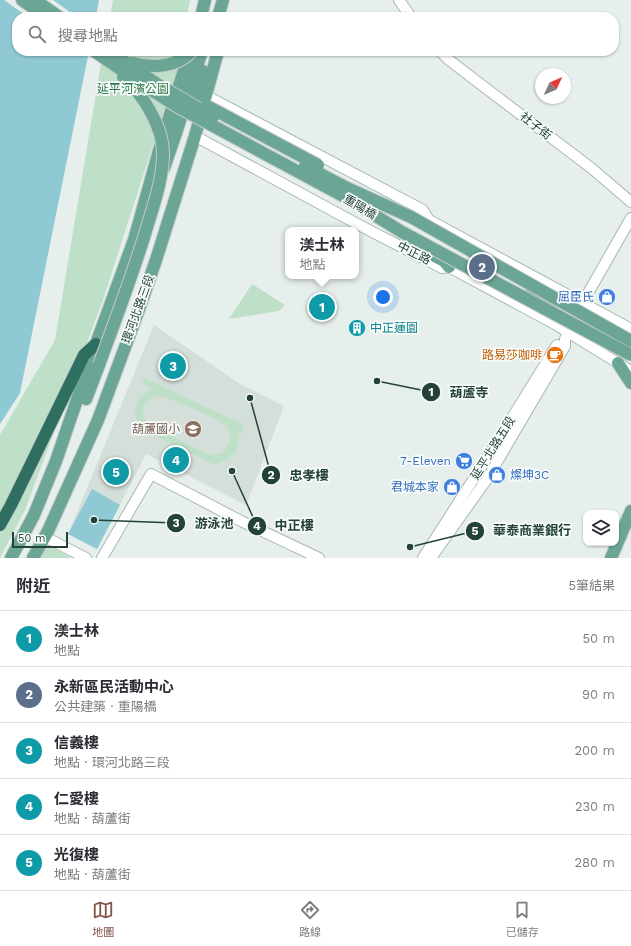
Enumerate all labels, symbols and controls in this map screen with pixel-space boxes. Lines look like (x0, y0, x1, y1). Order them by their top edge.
search box (12, 12, 619, 56)
icon: search (26, 23, 48, 45)
text: 搜尋地點 (58, 27, 118, 45)
north arrow (535, 68, 571, 104)
park label: 延平河濱公園 (97, 82, 169, 96)
street label: 社子街 (518, 109, 554, 143)
street label: 重陽橋 (341, 192, 379, 222)
popup (285, 227, 359, 279)
text: 渼士林 (299, 236, 345, 254)
street label: 中正路 (395, 239, 433, 267)
pin: 2 (469, 252, 495, 282)
text: 地點 (299, 257, 326, 272)
street label: 環河北路三段 (119, 273, 157, 345)
your location (373, 287, 393, 307)
shop icon: 屈臣氏 (597, 287, 617, 307)
place label: 屈臣氏 (558, 290, 594, 304)
pin: 1 (309, 292, 335, 322)
building icon: 中正蓮園 (347, 318, 367, 338)
place label: 中正蓮園 (370, 321, 418, 335)
cafe icon: 路易莎咖啡 (545, 345, 565, 365)
place label: 路易莎咖啡 (482, 348, 542, 362)
pin: 3 (160, 351, 186, 381)
callout: 葫蘆寺 (421, 380, 496, 405)
text: 1 (428, 385, 434, 399)
text: 葫蘆寺 (449, 385, 489, 400)
street label: 延平北路五段 (468, 414, 518, 482)
school or university icon: 葫蘆國小 (183, 419, 203, 439)
place label: 葫蘆國小 (132, 422, 180, 436)
pin: 4 (163, 445, 189, 475)
supermarket icon: 7-Eleven (454, 451, 474, 471)
place label: 7-Eleven (400, 454, 451, 468)
pin: 5 (103, 457, 129, 487)
callout: 忠孝樓 (261, 462, 336, 487)
shop icon: 燦坤3C (487, 465, 507, 485)
text: 2 (267, 468, 275, 482)
text: 忠孝樓 (289, 468, 329, 483)
place label: 燦坤3C (510, 468, 549, 482)
shop icon: 君城本家 (442, 477, 462, 497)
place label: 君城本家 (391, 480, 439, 494)
map controls (583, 510, 619, 546)
button: layers (583, 510, 619, 546)
callout: 游泳池 (166, 511, 241, 536)
callout: 中正樓 (247, 513, 322, 538)
text: 3 (172, 516, 180, 530)
text: 游泳池 (194, 516, 234, 531)
text: 中正樓 (274, 518, 314, 533)
callout: 華泰商業銀行 (465, 518, 579, 543)
text: 4 (253, 519, 261, 533)
text: 華泰商業銀行 (493, 523, 571, 538)
text: 5 (472, 524, 479, 538)
scale bar (12, 530, 68, 549)
text: 50 m (18, 532, 45, 545)
text: 附近 (16, 576, 50, 596)
text: 5筆結果 (568, 578, 615, 593)
text: 渼士林 (54, 622, 99, 640)
text: 1 (26, 631, 32, 646)
text: 50 m (583, 631, 615, 646)
text: 地點 (54, 643, 80, 658)
text: 永新區民活動中心 (54, 678, 174, 696)
text: 2 (25, 687, 33, 702)
text: 90 m (582, 687, 615, 702)
text: 公共建築 · 重陽橋 (54, 699, 157, 714)
text: 信義樓 (54, 734, 99, 752)
text: 3 (25, 743, 33, 758)
text: 200 m (574, 743, 615, 758)
text: 地點 · 環河北路三段 (54, 755, 170, 770)
text: 仁愛樓 (54, 790, 99, 808)
text: 4 (25, 799, 33, 814)
text: 230 m (575, 799, 615, 814)
text: 地點 · 葫蘆街 (54, 811, 131, 826)
text: 光復樓 (54, 846, 99, 864)
text: 5 (25, 855, 33, 870)
text: 280 m (575, 855, 615, 870)
text: 地點 · 葫蘆街 (54, 867, 131, 882)
tab: 地圖 (92, 899, 114, 939)
tab: 路線 (299, 899, 321, 939)
tab: 已儲存 (506, 899, 539, 939)

